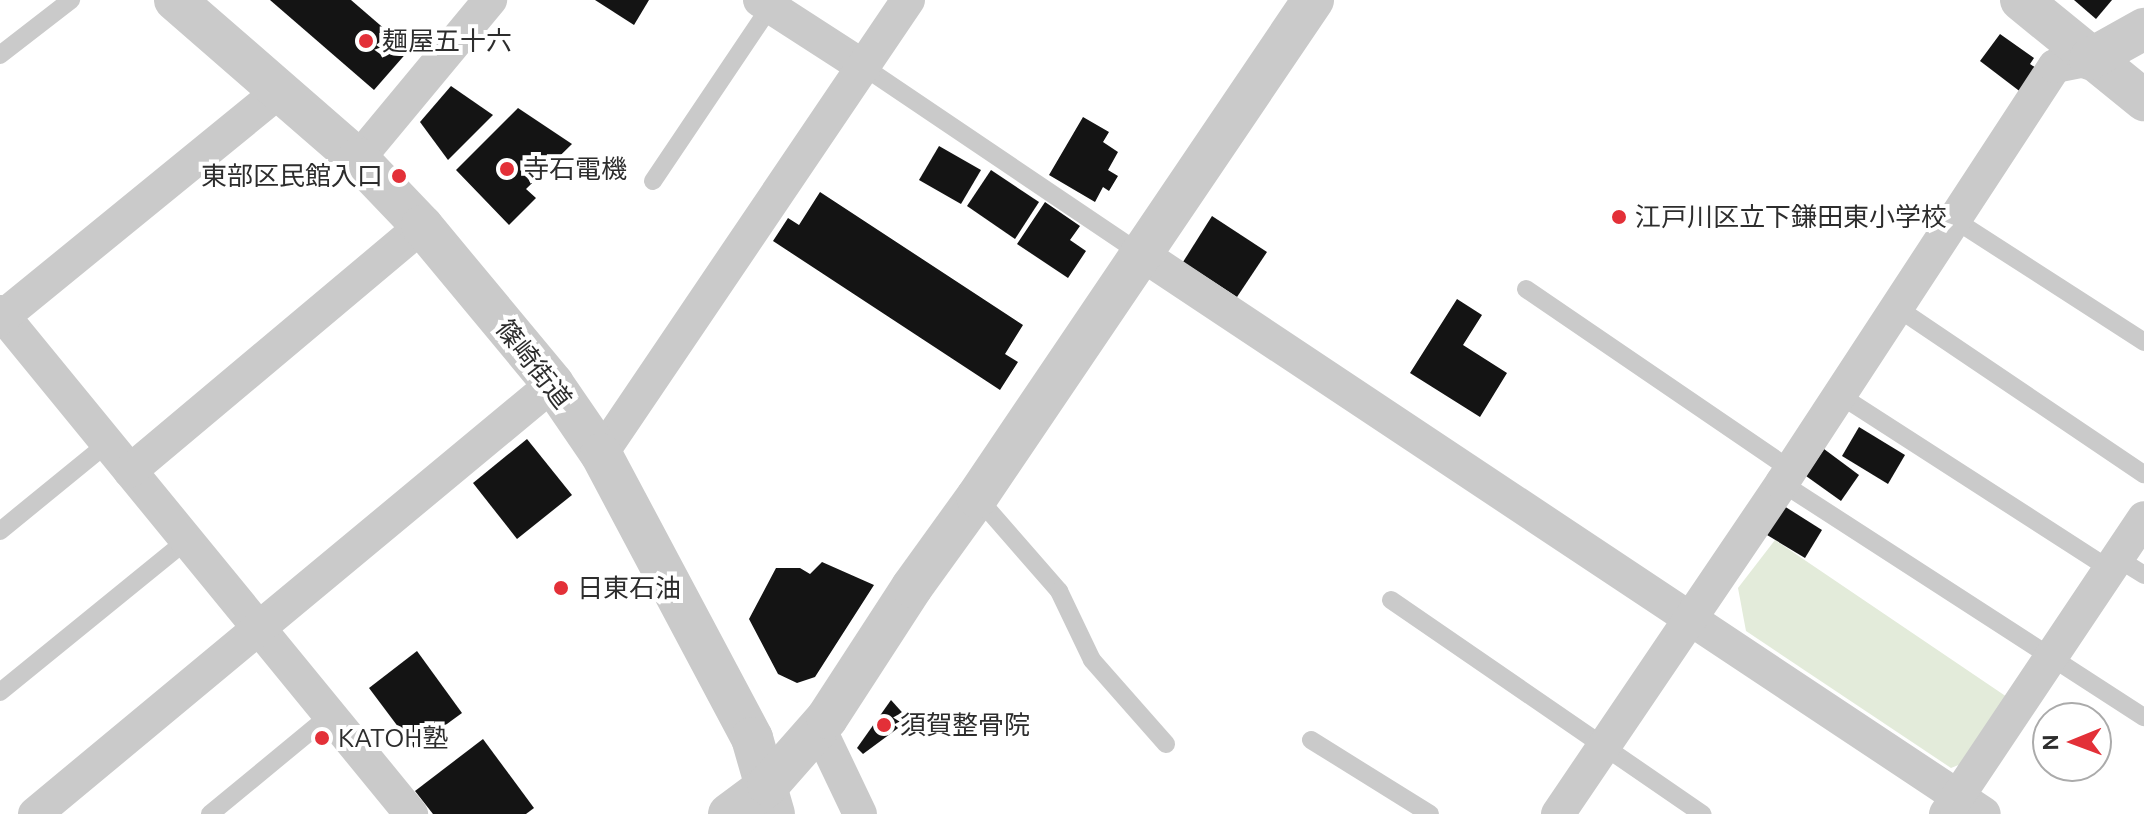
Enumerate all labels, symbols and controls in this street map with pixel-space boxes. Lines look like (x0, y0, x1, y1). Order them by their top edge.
place label: 麺屋五十六 (382, 25, 512, 57)
marker: 麺屋五十六 (357, 32, 375, 50)
place label: 寺石電機 (523, 153, 627, 185)
place label: 東部区民館入口 (201, 160, 383, 192)
marker: 寺石電機 (498, 160, 516, 178)
marker: 東部区民館入口 (390, 167, 408, 185)
place label: 江戸川区立下鎌田東小学校 (1635, 201, 1947, 233)
marker: 江戸川区立下鎌田東小学校 (1610, 208, 1628, 226)
street label: 篠崎街道 (490, 313, 578, 415)
place label: 日東石油 (577, 572, 681, 604)
marker: 日東石油 (552, 579, 570, 597)
north arrow (2032, 702, 2112, 782)
place label: 須賀整骨院 (900, 709, 1030, 741)
marker: 須賀整骨院 (875, 716, 893, 734)
place label: KATOH塾 (338, 722, 448, 754)
marker: KATOH塾 (313, 729, 331, 747)
text: N (2037, 734, 2062, 751)

